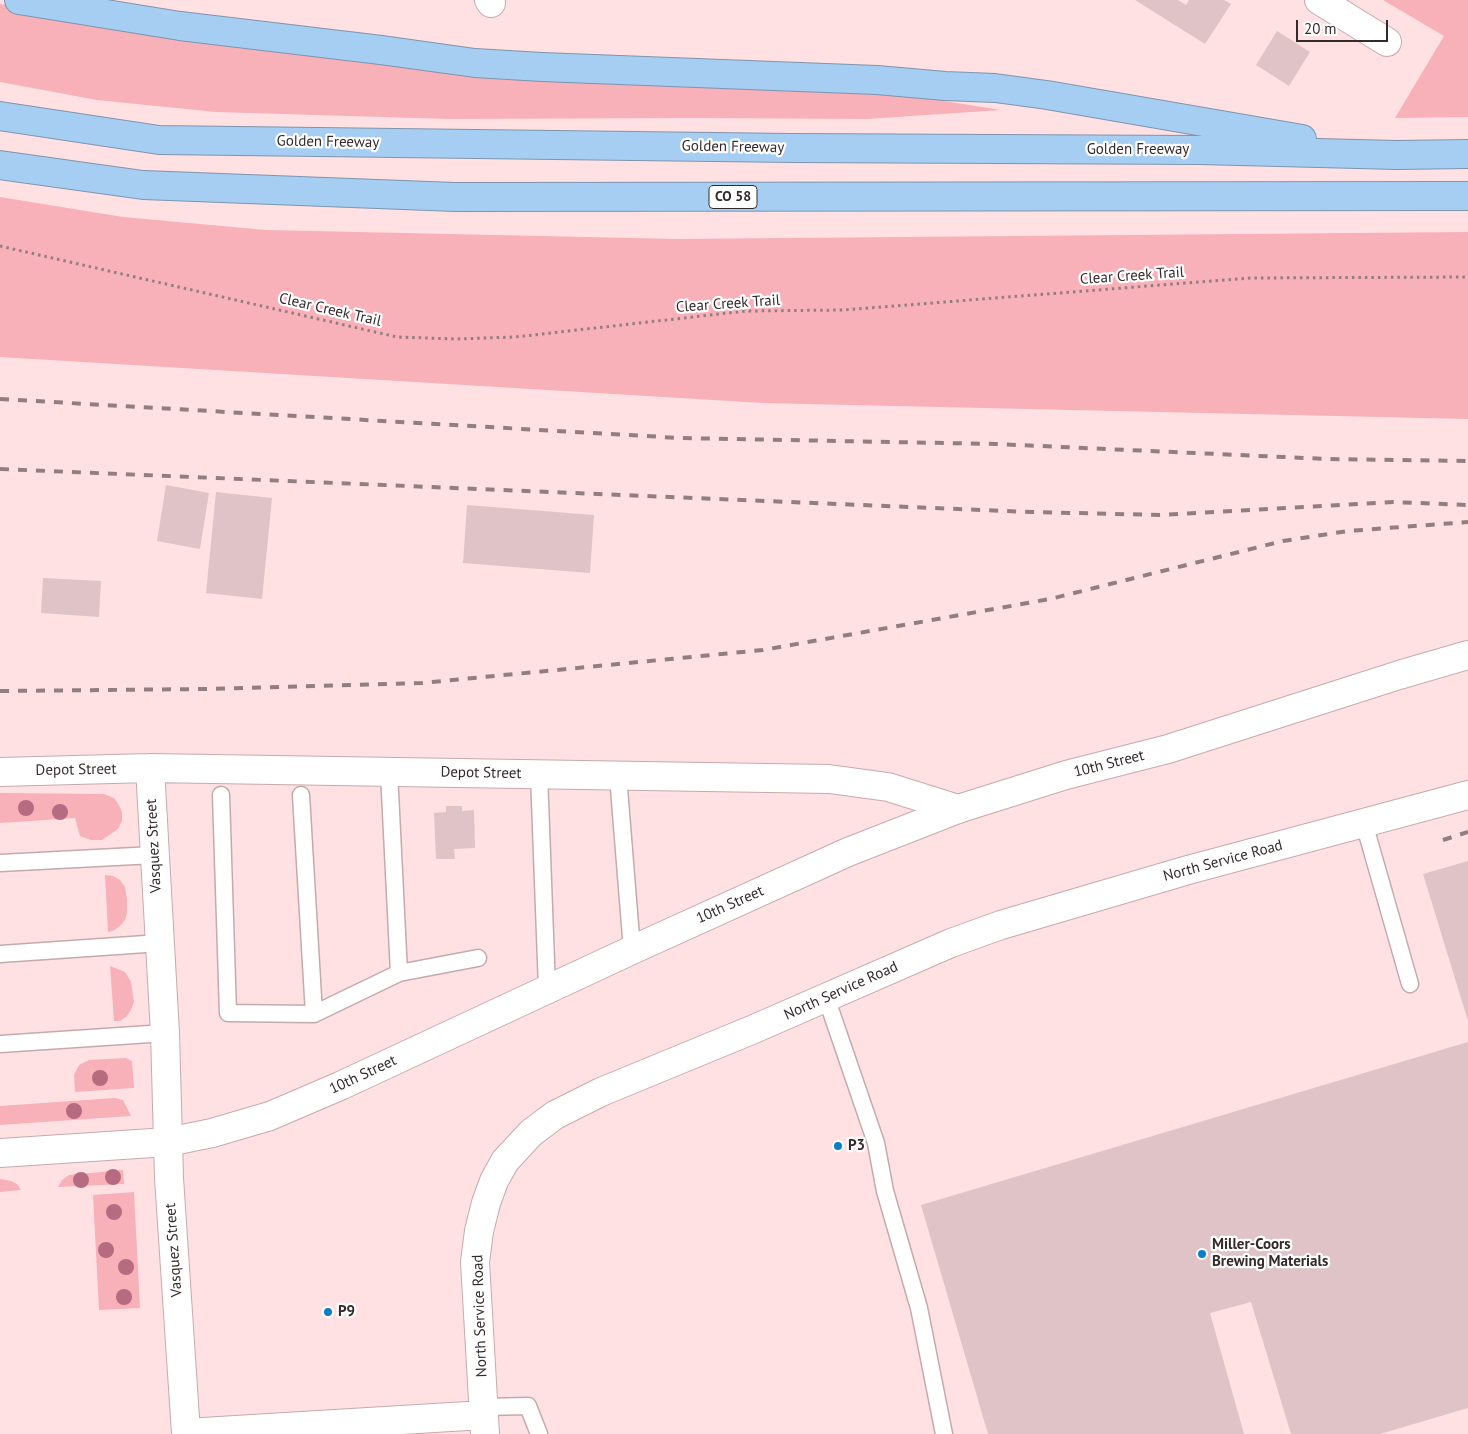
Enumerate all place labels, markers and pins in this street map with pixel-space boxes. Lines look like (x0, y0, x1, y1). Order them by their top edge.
place label: P3 (848, 1137, 865, 1155)
marker: P3 (832, 1140, 844, 1152)
place label: Miller-Coors Brewing Materials (1212, 1236, 1328, 1271)
marker: Miller-Coors Brewing Materials (1196, 1248, 1208, 1260)
place label: P9 (338, 1303, 355, 1321)
marker: P9 (322, 1306, 334, 1318)

